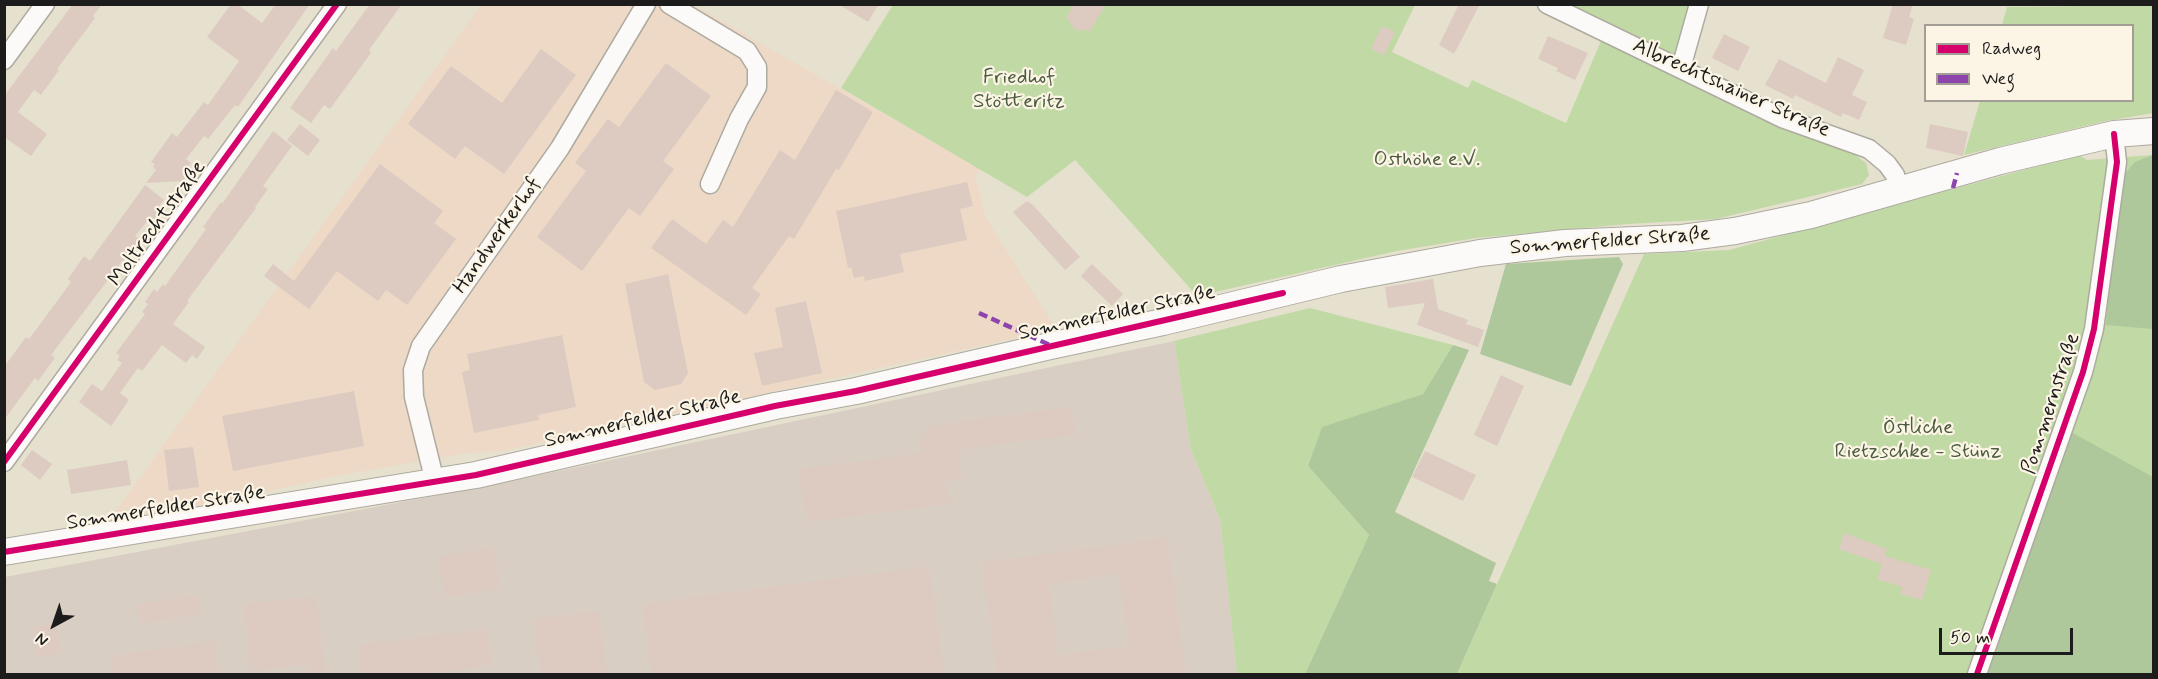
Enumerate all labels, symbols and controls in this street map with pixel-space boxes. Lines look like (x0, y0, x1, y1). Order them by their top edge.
legend (1924, 24, 2134, 102)
street label: Albrechtshainer Straße (1628, 34, 1834, 144)
text: Radweg (1982, 37, 2041, 61)
park label: Friedhof Stötteritz (973, 66, 1065, 116)
text: Weg (1982, 67, 2015, 91)
park label: Osthöhe e.V. (1374, 148, 1480, 174)
street label: Moltrechtstraße (104, 156, 212, 292)
street label: Handwerkerhof (449, 173, 547, 299)
street label: Sommerfelder Straße (1509, 222, 1711, 262)
street label: Sommerfelder Straße (1016, 281, 1218, 347)
street label: Pommernstraße (2017, 330, 2087, 478)
street label: Sommerfelder Straße (543, 385, 743, 455)
park label: Östliche Rietzschke - Stünz (1834, 416, 2002, 466)
street label: Sommerfelder Straße (65, 481, 267, 537)
north arrow (24, 595, 84, 655)
scale bar (1942, 616, 2076, 654)
text: 50 m (1950, 626, 1990, 650)
text: N (31, 628, 53, 651)

